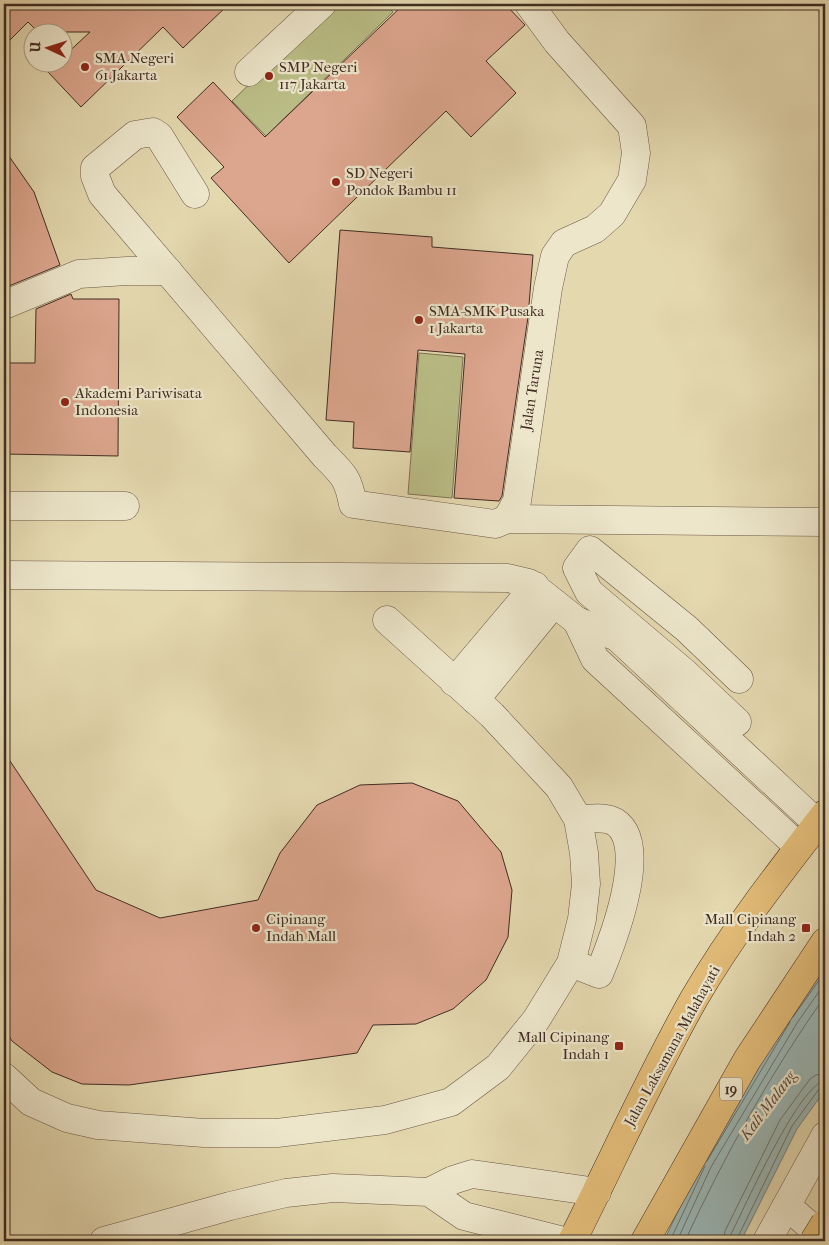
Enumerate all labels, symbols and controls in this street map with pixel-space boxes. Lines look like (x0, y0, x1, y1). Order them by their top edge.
north arrow (22, 22, 72, 72)
text: U (27, 41, 44, 54)
place label: SMA Negeri 61 Jakarta (95, 49, 175, 84)
place label: SMP Negeri 117 Jakarta (279, 58, 358, 93)
marker: SMA Negeri 61 Jakarta (79, 61, 91, 73)
marker: SMP Negeri 117 Jakarta (263, 70, 275, 82)
place label: SD Negeri Pondok Bambu 11 (346, 164, 457, 199)
marker: SD Negeri Pondok Bambu 11 (330, 176, 342, 188)
place label: SMA-SMK Pusaka 1 Jakarta (429, 302, 545, 337)
marker: SMA-SMK Pusaka 1 Jakarta (413, 314, 425, 326)
street label: Jalan Taruna (517, 347, 547, 433)
place label: Akademi Pariwisata Indonesia (74, 384, 203, 419)
marker: Akademi Pariwisata Indonesia (59, 396, 71, 408)
place label: Cipinang Indah Mall (266, 910, 336, 945)
place label: Mall Cipinang Indah 2 (705, 910, 797, 945)
marker: Cipinang Indah Mall (250, 922, 262, 934)
marker: Mall Cipinang Indah 2 (800, 922, 812, 934)
street label: Jalan Laksamana Malahayati (620, 962, 724, 1130)
place label: Mall Cipinang Indah 1 (518, 1028, 610, 1063)
marker: Mall Cipinang Indah 1 (613, 1040, 625, 1052)
water label: Kali Malang (735, 1066, 800, 1144)
road number: 19 (720, 1078, 742, 1100)

